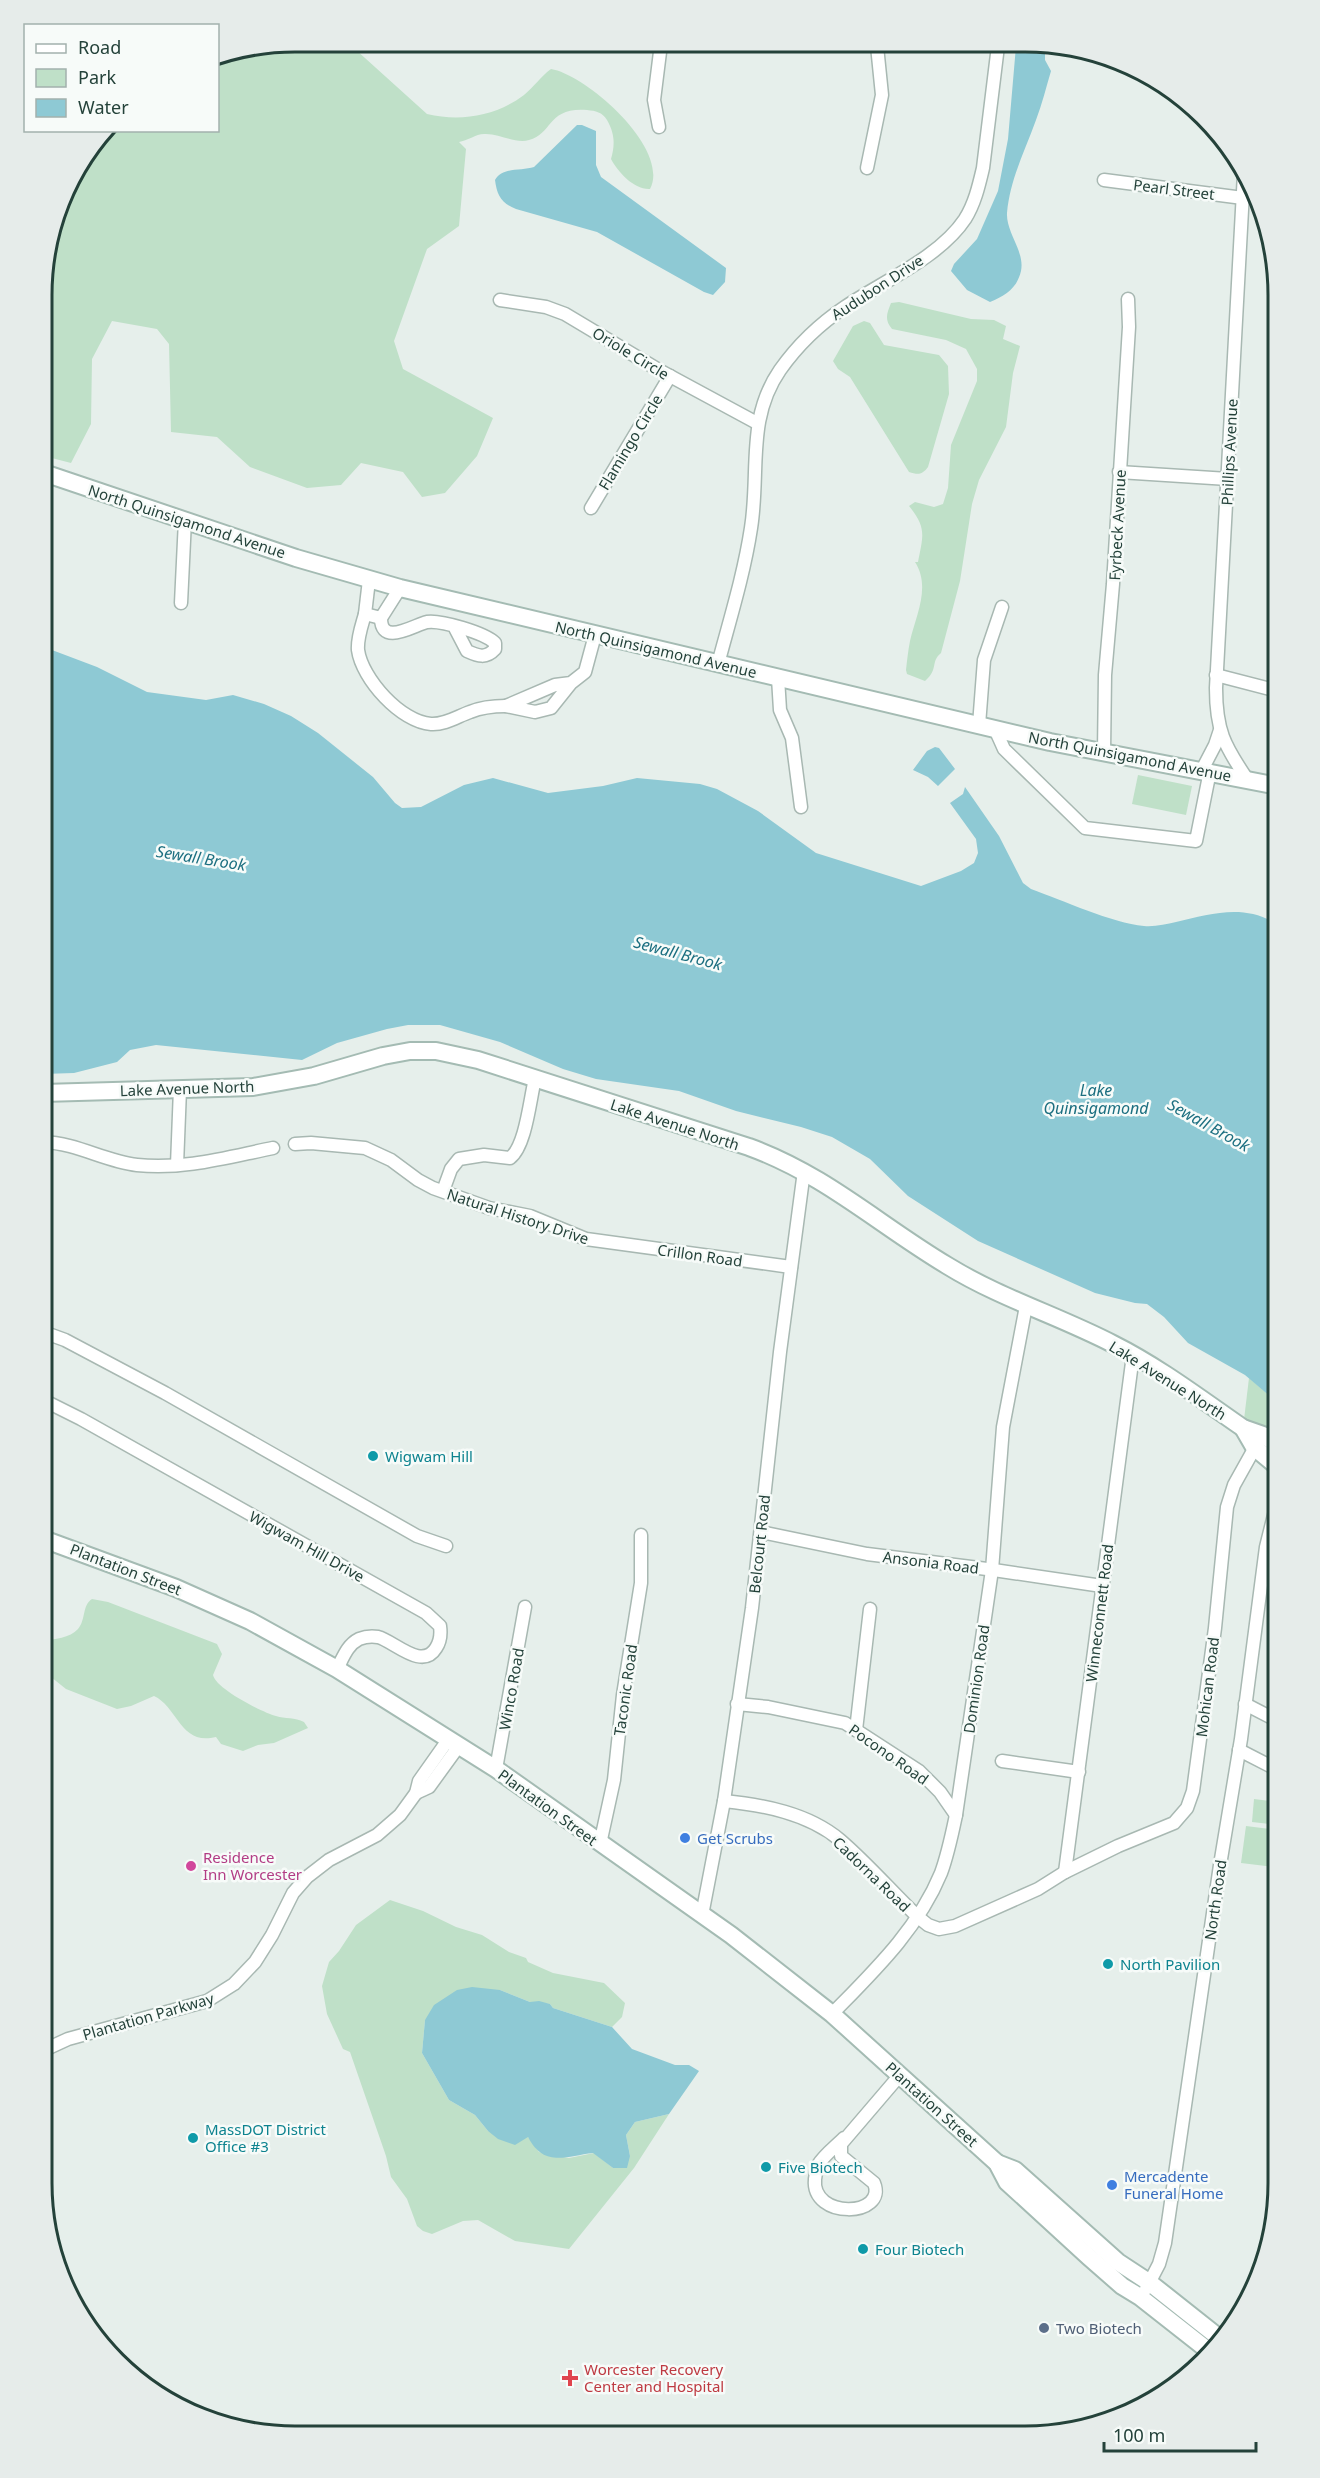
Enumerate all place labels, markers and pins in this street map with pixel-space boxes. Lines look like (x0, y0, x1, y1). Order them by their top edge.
place label: Wigwam Hill (385, 1446, 473, 1466)
marker: Wigwam Hill (366, 1449, 380, 1463)
place label: Get Scrubs (697, 1828, 773, 1848)
marker: Get Scrubs (678, 1831, 692, 1845)
place label: Residence Inn Worcester (203, 1847, 302, 1884)
marker: Residence Inn Worcester (184, 1859, 198, 1873)
place label: North Pavilion (1120, 1954, 1220, 1974)
marker: North Pavilion (1101, 1957, 1115, 1971)
place label: MassDOT District Office #3 (205, 2119, 327, 2156)
marker: MassDOT District Office #3 (186, 2131, 200, 2145)
place label: Five Biotech (778, 2157, 863, 2177)
marker: Five Biotech (759, 2160, 773, 2174)
place label: Mercadente Funeral Home (1124, 2166, 1224, 2203)
marker: Mercadente Funeral Home (1105, 2178, 1119, 2192)
place label: Four Biotech (875, 2239, 964, 2259)
marker: Four Biotech (856, 2242, 870, 2256)
place label: Two Biotech (1056, 2318, 1142, 2338)
marker: Two Biotech (1037, 2321, 1051, 2335)
place label: Worcester Recovery Center and Hospital (584, 2359, 724, 2396)
marker: Worcester Recovery Center and Hospital (561, 2369, 579, 2387)

